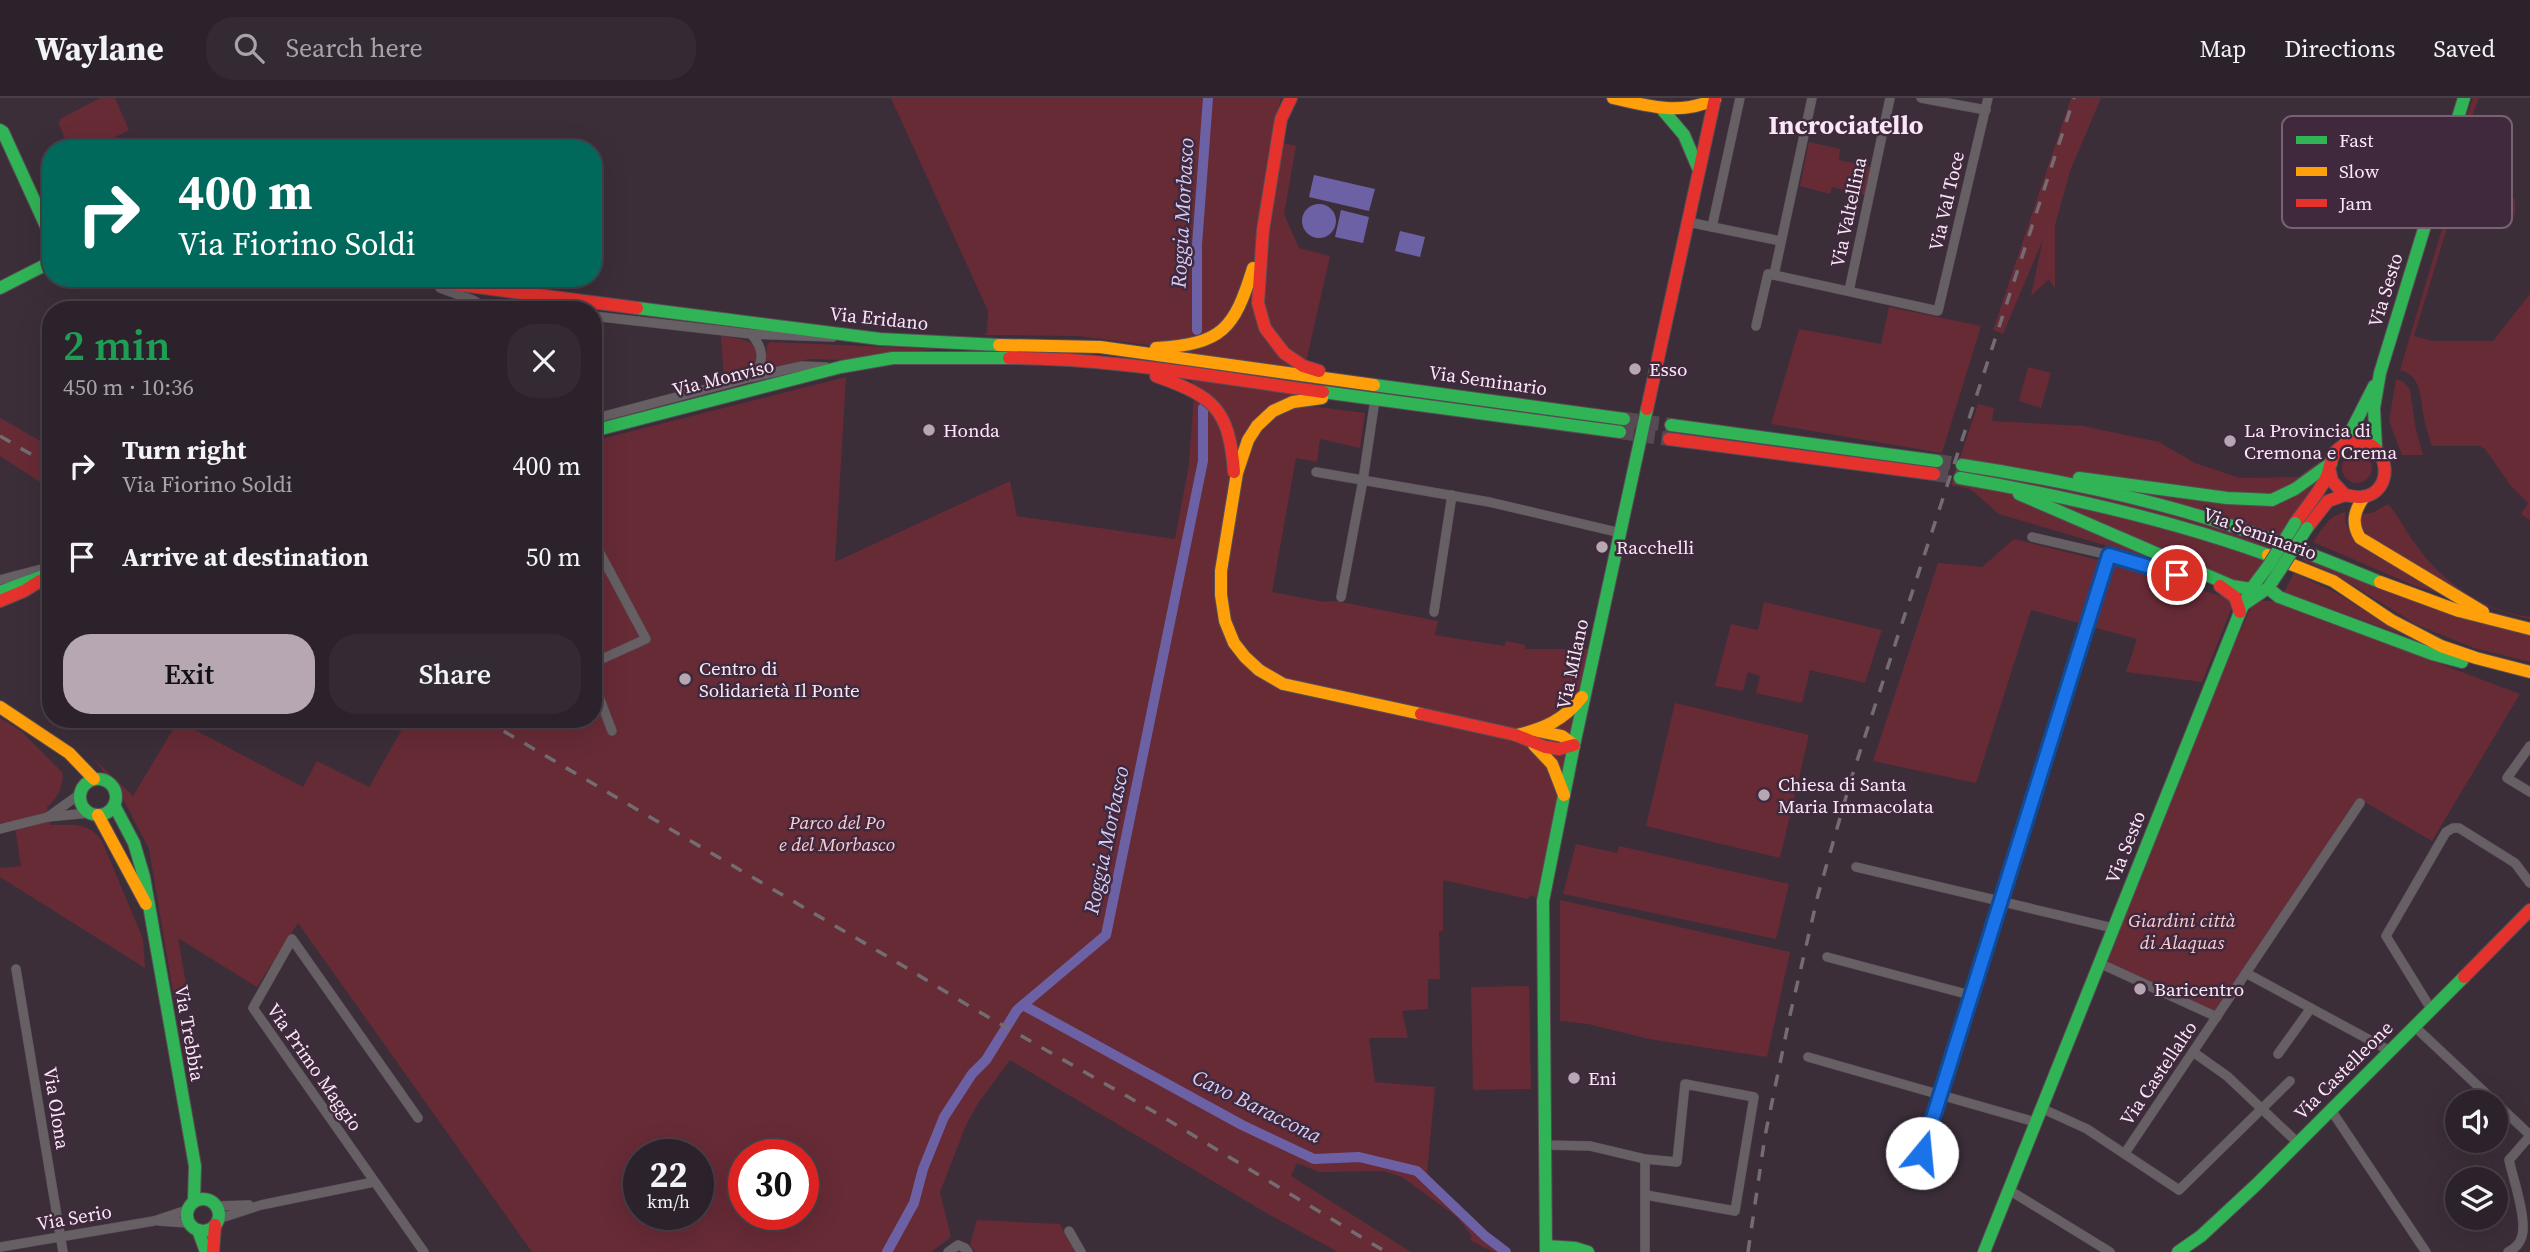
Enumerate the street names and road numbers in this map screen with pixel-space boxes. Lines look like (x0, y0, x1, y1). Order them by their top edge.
street label: Via Val Toce (1922, 149, 1970, 253)
street label: Via Valtellina (1824, 154, 1872, 269)
street label: Via Sesto (2361, 250, 2409, 330)
street label: Via Eridano (828, 300, 930, 336)
street label: Via Monviso (669, 352, 777, 402)
street label: Via Seminario (1427, 359, 1549, 401)
street label: Via Seminario (2199, 500, 2321, 566)
street label: Via Milano (1550, 616, 1594, 712)
street label: Via Sesto (2099, 807, 2151, 887)
street label: Via Trebbia (169, 983, 211, 1083)
street label: Via Primo Maggio (261, 998, 369, 1136)
street label: Via Castelleone (2288, 1015, 2398, 1125)
street label: Via Castellalto (2113, 1016, 2203, 1130)
street label: Via Olona (38, 1065, 76, 1151)
street label: Via Serio (35, 1198, 113, 1236)

